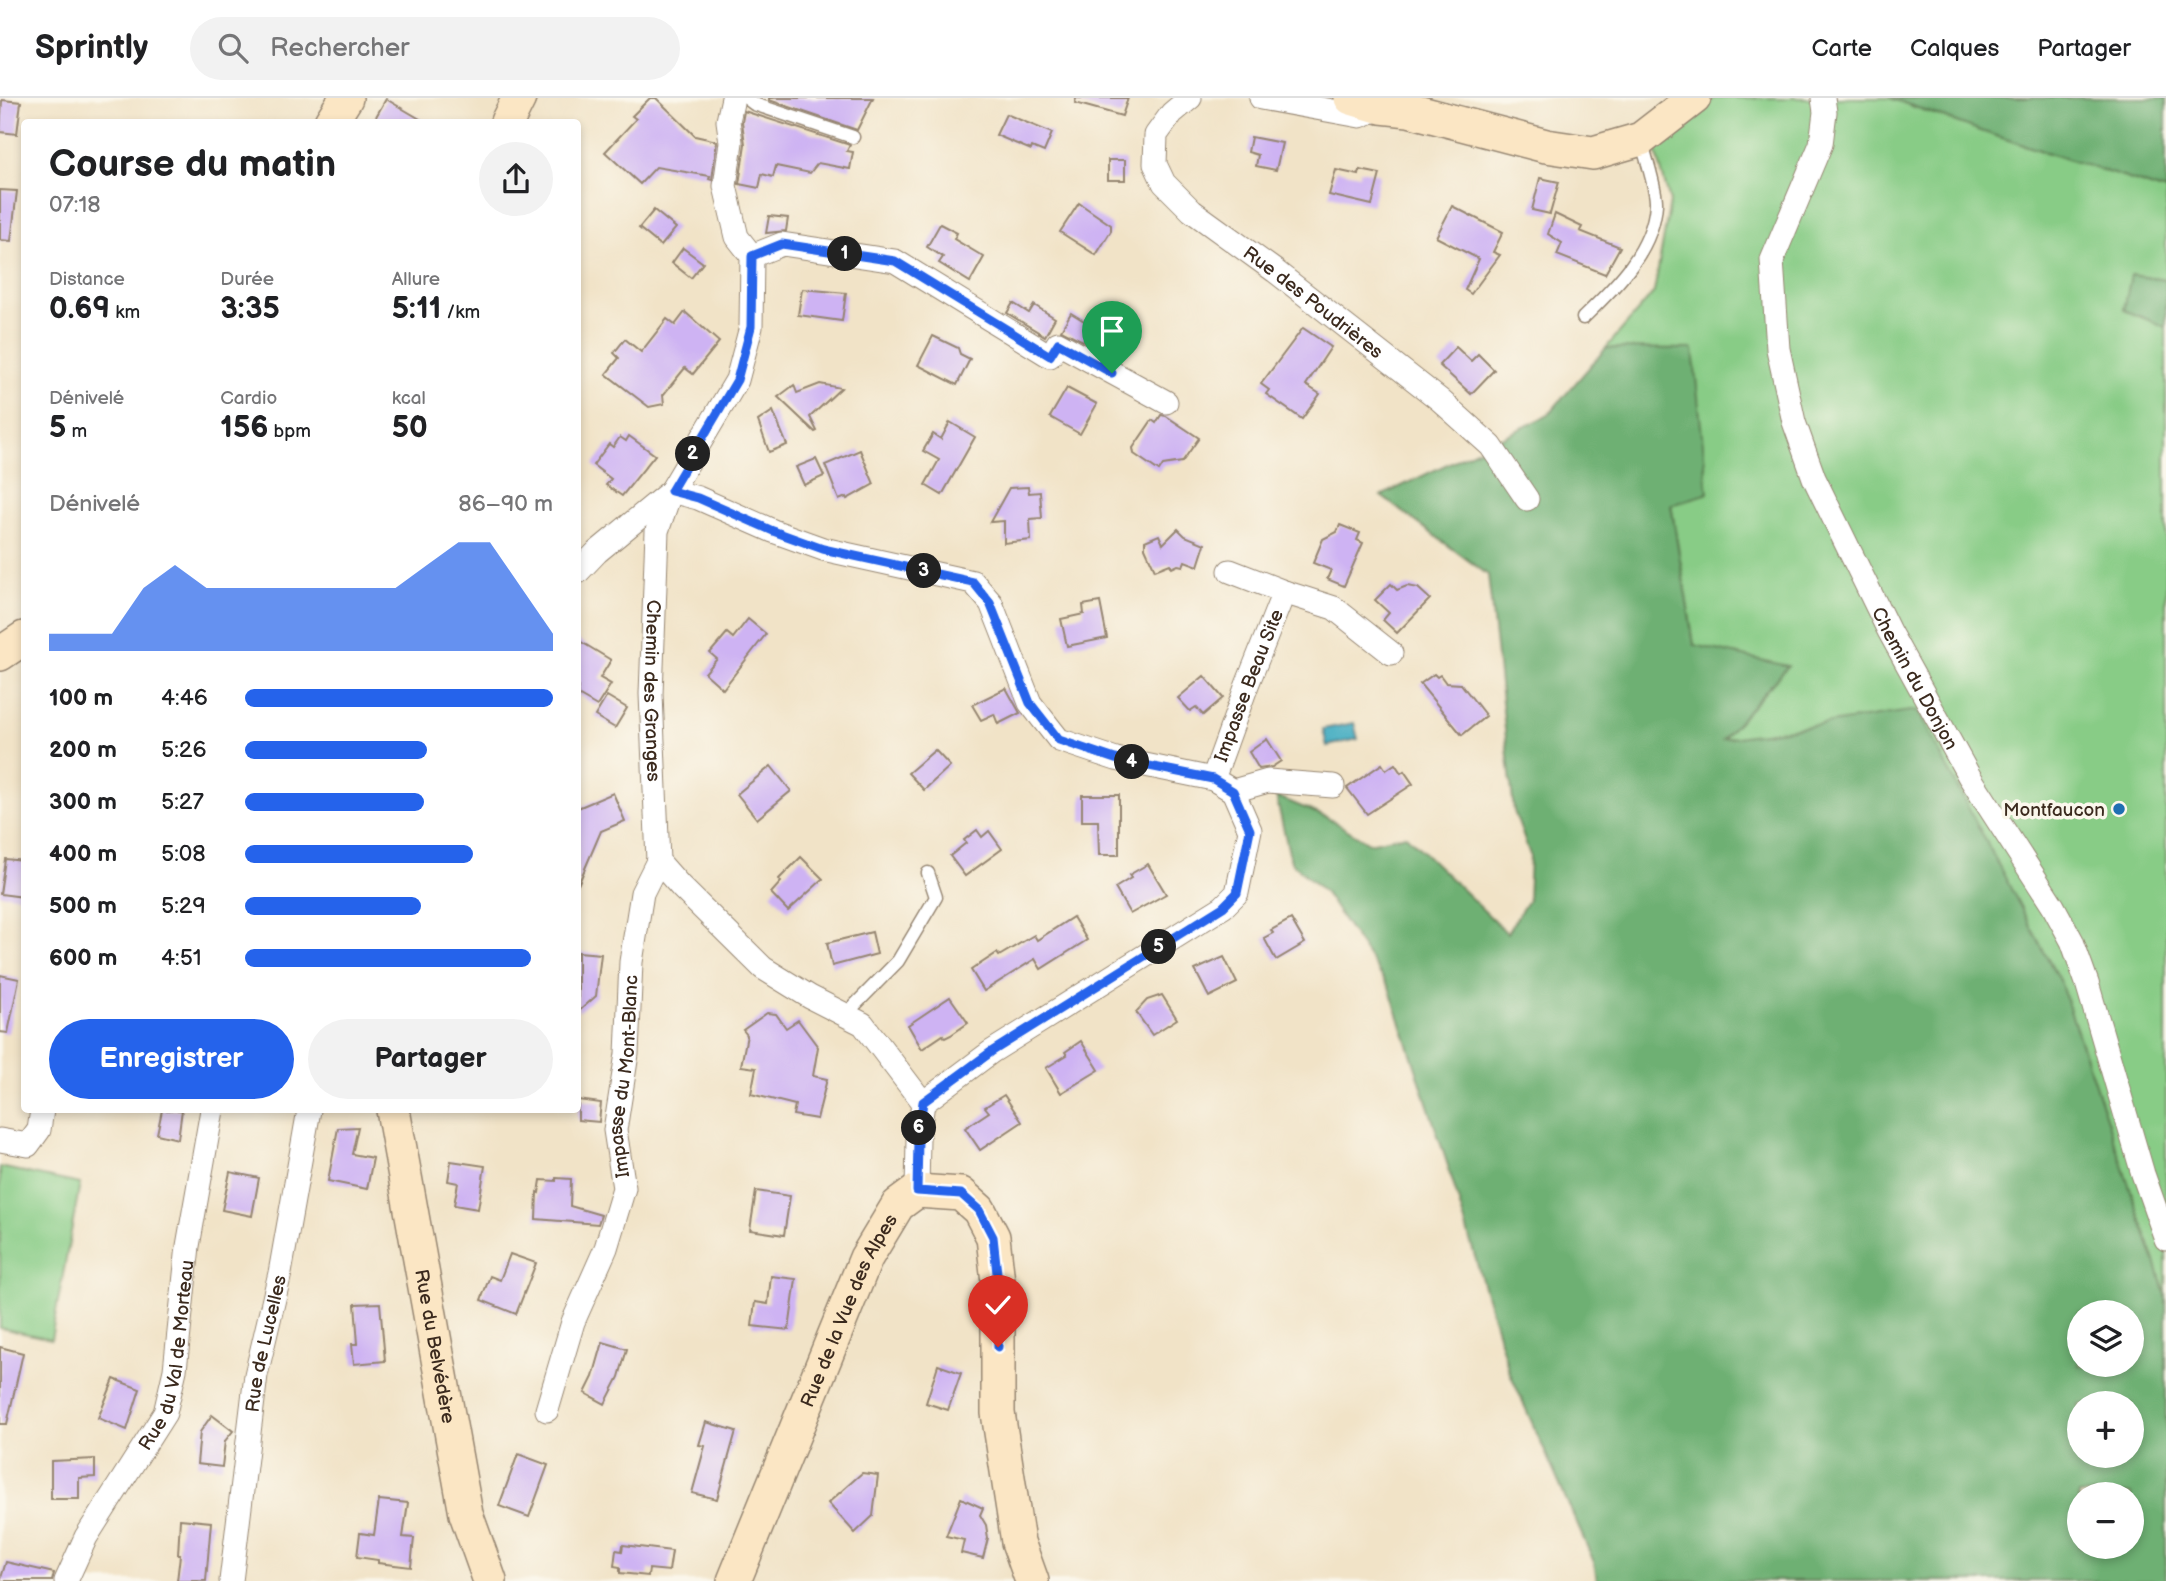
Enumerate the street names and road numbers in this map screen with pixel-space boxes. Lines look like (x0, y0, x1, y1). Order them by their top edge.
street label: Rue des Poudrières (1238, 242, 1387, 364)
street label: Chemin des Granges (638, 599, 665, 782)
street label: Chemin du Donjon (1866, 604, 1962, 754)
street label: Impasse Beau Site (1210, 606, 1289, 765)
street label: Impasse du Mont-Blanc (604, 974, 643, 1179)
street label: Rue de la Vue des Alpes (796, 1210, 903, 1411)
street label: Rue du Val de Morteau (134, 1259, 199, 1455)
street label: Rue du Belvédère (409, 1268, 459, 1425)
street label: Rue de Lucelles (242, 1273, 292, 1414)

